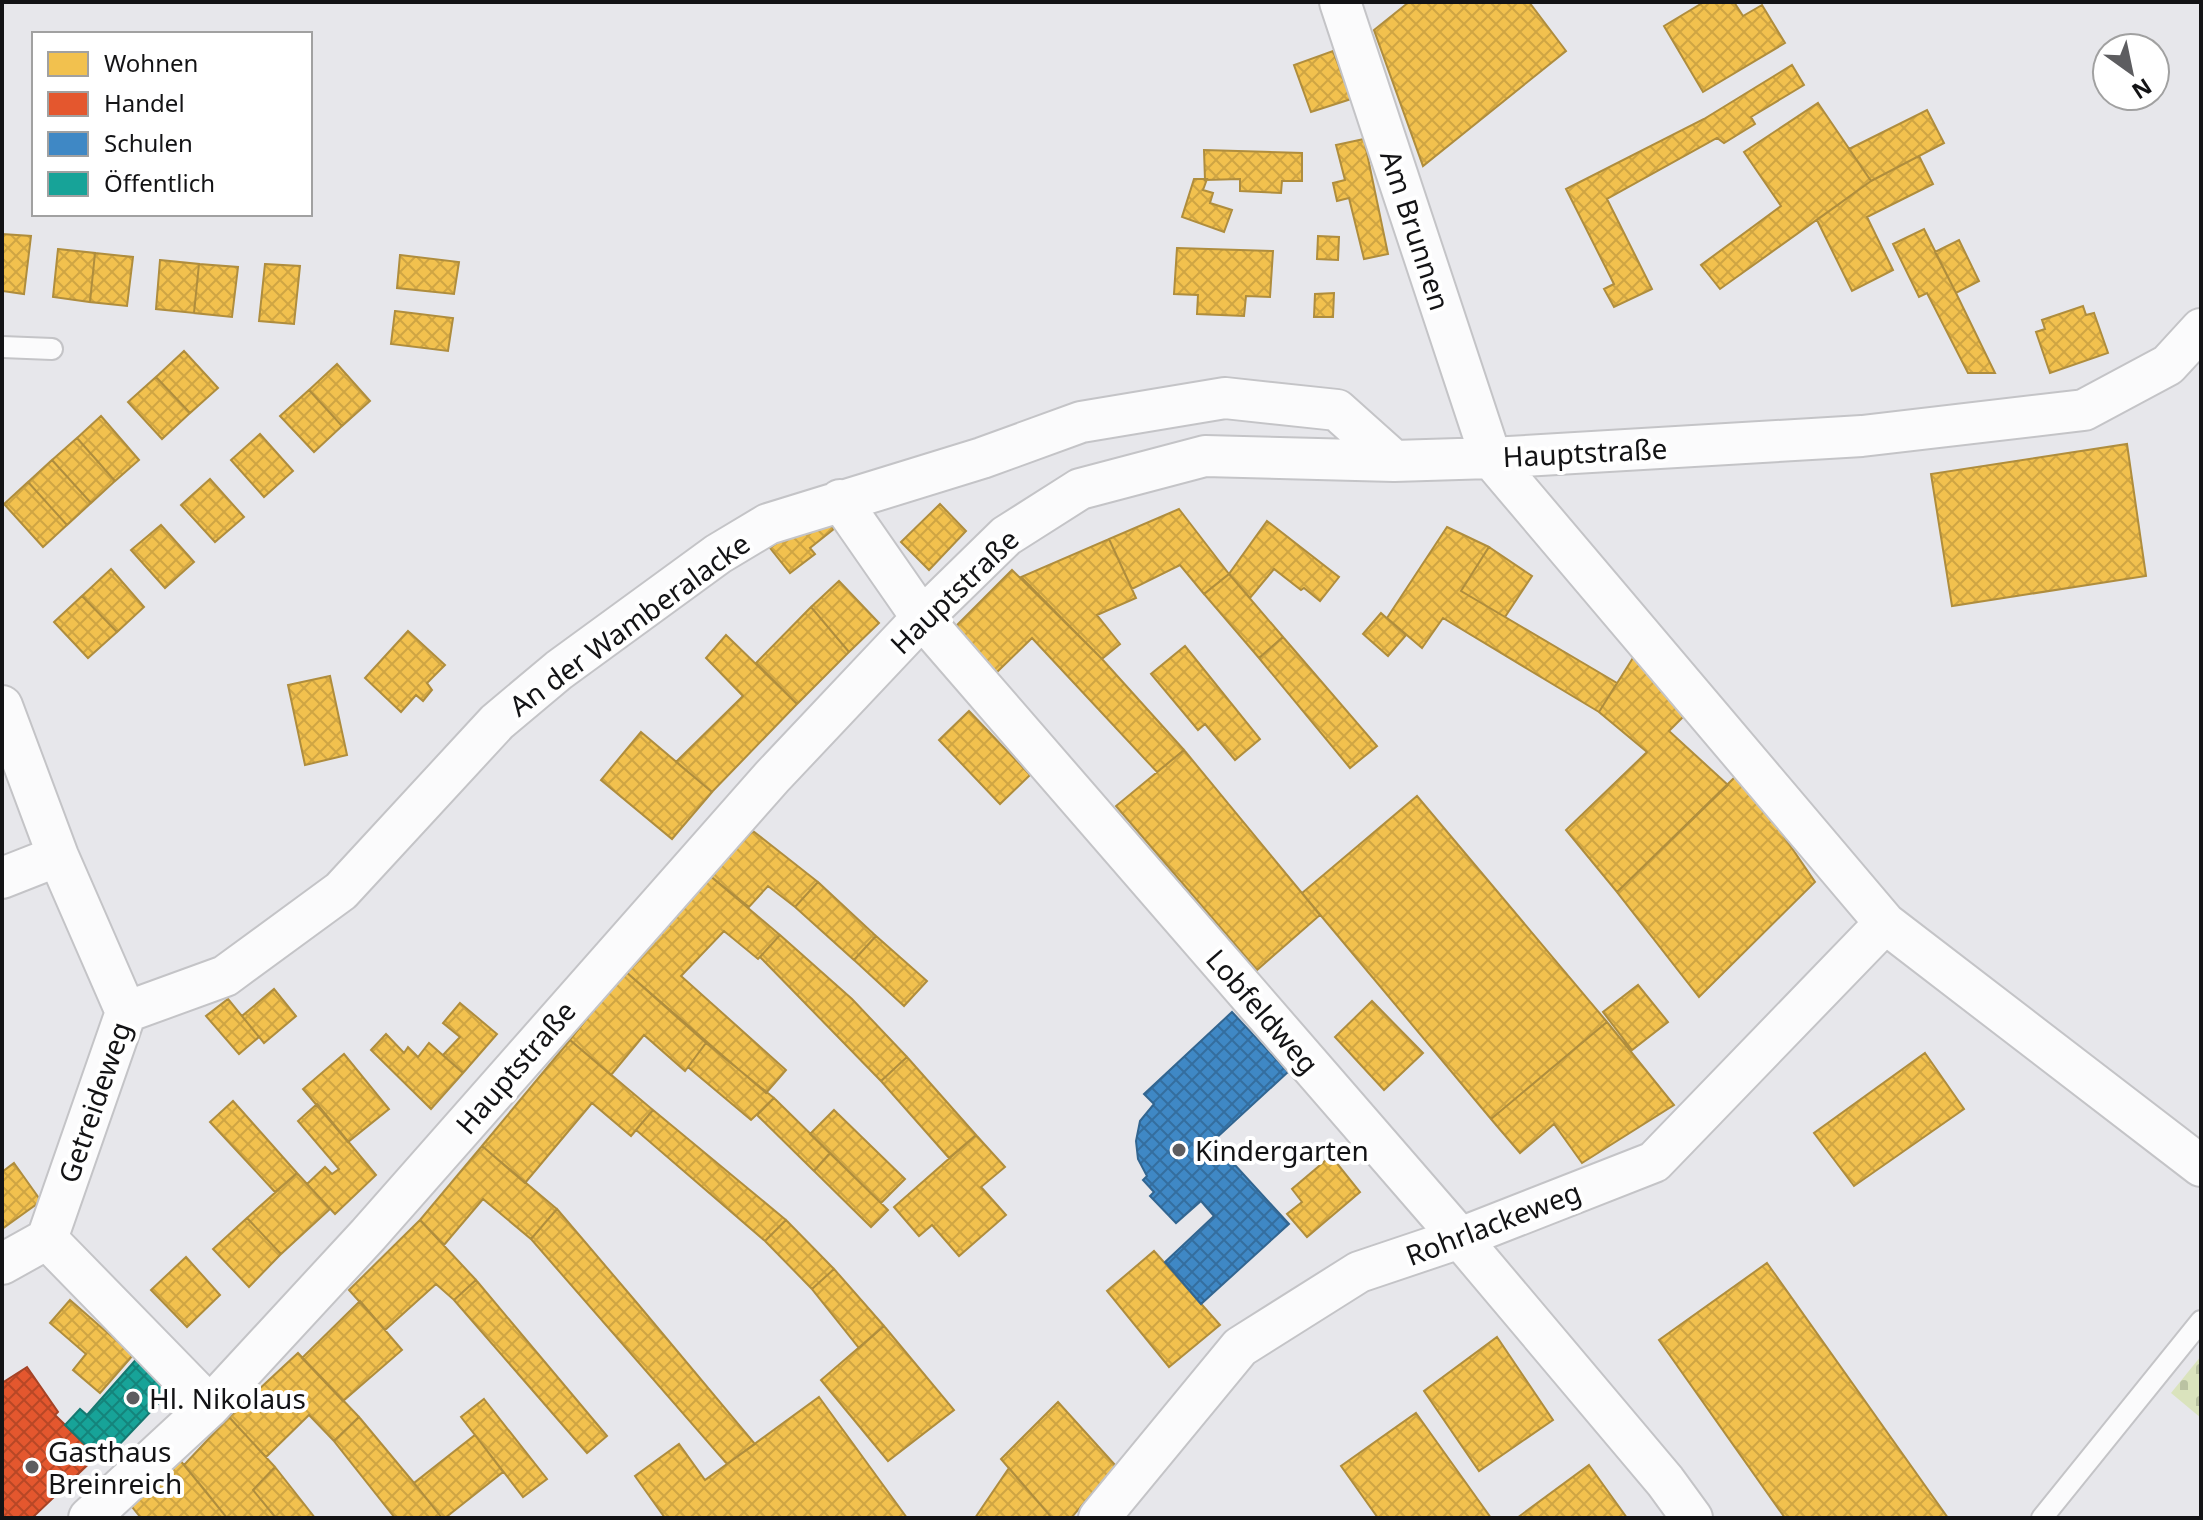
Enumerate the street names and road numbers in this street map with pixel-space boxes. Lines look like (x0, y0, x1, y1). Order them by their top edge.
street label: Am Brunnen (1372, 145, 1460, 315)
street label: Hauptstraße (1502, 429, 1668, 475)
street label: Hauptstraße (882, 520, 1026, 662)
street label: An der Wamberalacke (501, 524, 757, 724)
street label: Lobfeldweg (1198, 941, 1328, 1081)
street label: Hauptstraße (447, 992, 583, 1142)
street label: Getreideweg (49, 1016, 139, 1188)
street label: Rohrlackeweg (1400, 1172, 1586, 1274)

